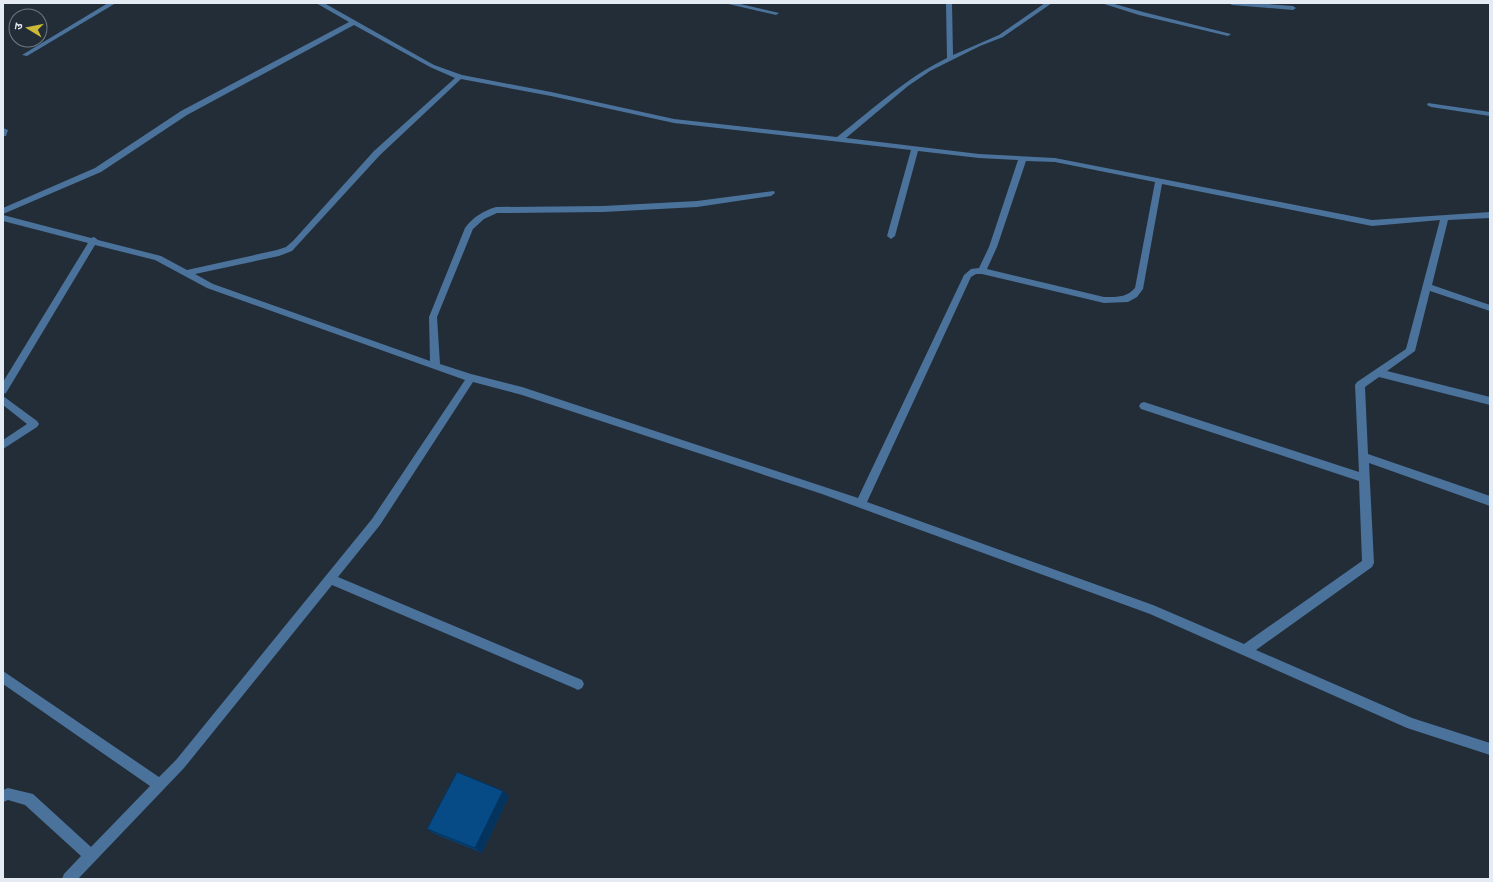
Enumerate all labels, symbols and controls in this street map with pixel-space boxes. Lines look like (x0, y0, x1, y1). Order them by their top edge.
north arrow (8, 8, 48, 48)
text: उ (12, 21, 26, 31)

